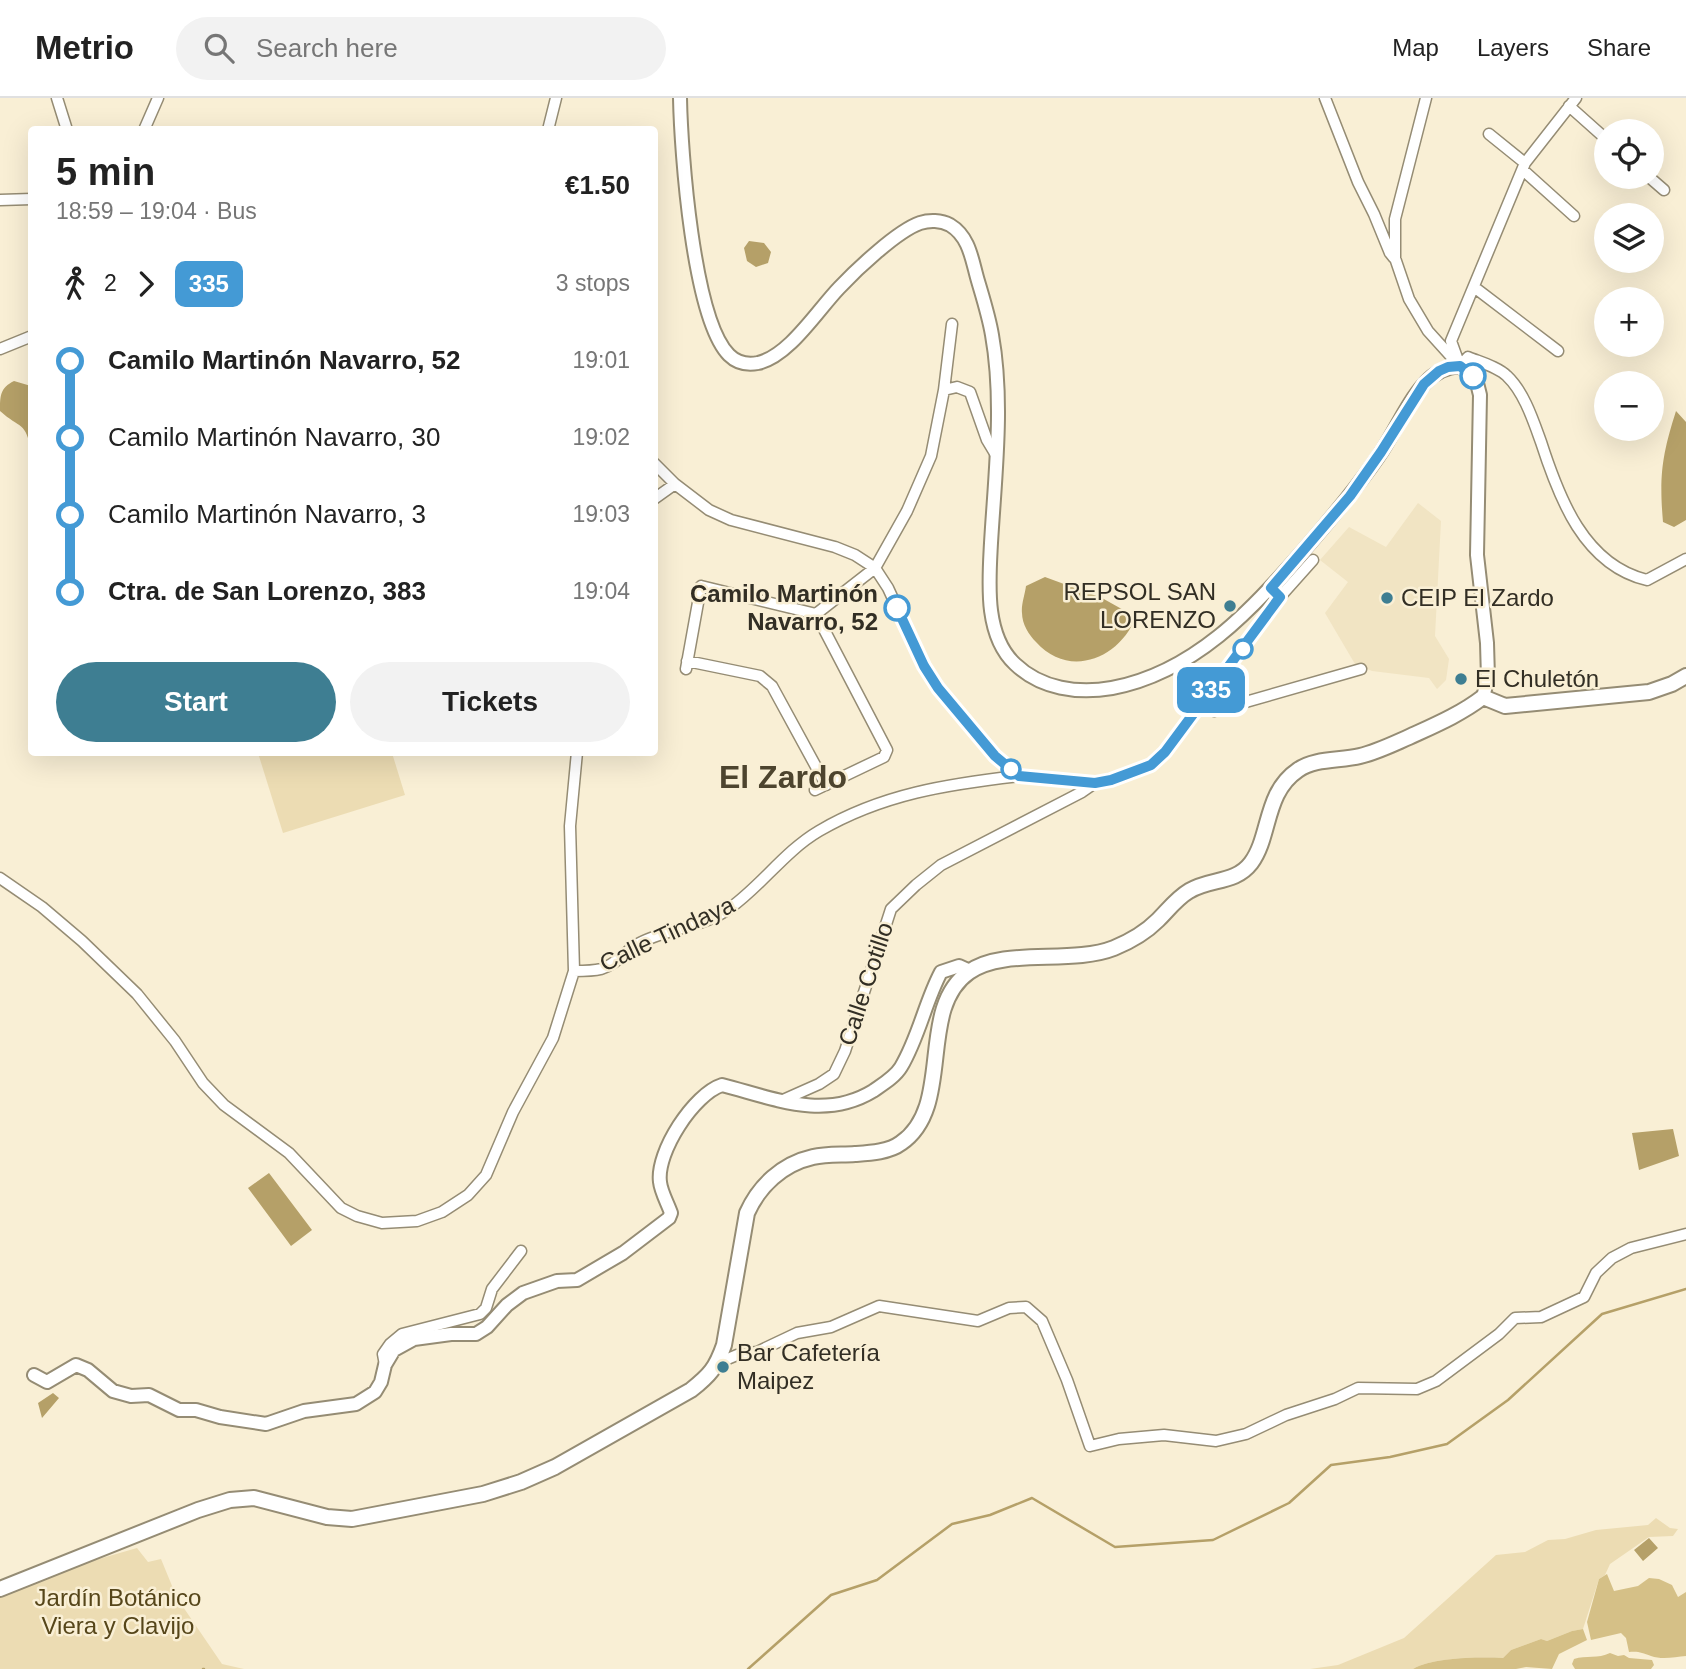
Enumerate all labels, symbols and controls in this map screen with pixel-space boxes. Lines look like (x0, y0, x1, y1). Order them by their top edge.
search box (176, 17, 666, 80)
text: Metrio (35, 29, 134, 66)
icon: search (200, 29, 238, 67)
text: Search here (256, 33, 398, 63)
text: Map (1392, 34, 1439, 61)
text: Layers (1477, 34, 1549, 61)
text: Share (1587, 34, 1651, 61)
map controls (1594, 119, 1664, 441)
button: locate (1594, 119, 1664, 189)
text: 5 min (56, 151, 155, 193)
text: €1.50 (565, 170, 630, 200)
text: 18:59 – 19:04 · Bus (56, 198, 257, 224)
button: layers (1594, 203, 1664, 273)
icon: walk (56, 265, 94, 303)
icon: forward (127, 265, 165, 303)
text: 2 (104, 270, 117, 296)
text: 335 (189, 270, 229, 297)
text: 3 stops (556, 270, 630, 296)
button: + (1594, 287, 1664, 357)
text: Camilo Martinón Navarro, 52 (108, 345, 461, 375)
text: 19:01 (572, 347, 630, 373)
unlabelled marker (1460, 363, 1486, 389)
button: − (1594, 371, 1664, 441)
text: Camilo Martinón Navarro, 30 (108, 422, 440, 452)
text: 19:02 (572, 424, 630, 450)
text: Camilo Martinón Navarro, 3 (108, 499, 426, 529)
text: 19:03 (572, 501, 630, 527)
text: Ctra. de San Lorenzo, 383 (108, 576, 426, 606)
text: 19:04 (572, 578, 630, 604)
place label: REPSOL SAN LORENZO (1064, 578, 1216, 633)
place label: Camilo Martinón Navarro, 52 (690, 580, 878, 635)
place label: CEIP El Zardo (1401, 584, 1554, 611)
marker: CEIP El Zardo (1379, 590, 1395, 606)
marker: Camilo Martinón Navarro, 52 (884, 595, 910, 621)
marker: REPSOL SAN LORENZO (1222, 598, 1238, 614)
unlabelled marker (1233, 639, 1253, 659)
button: Start (56, 662, 336, 742)
button: Tickets (350, 662, 630, 742)
place label: El Chuletón (1475, 665, 1599, 692)
line badge: 335 (1171, 667, 1251, 713)
marker: El Chuletón (1453, 671, 1469, 687)
text: 335 (1191, 676, 1231, 703)
district label: El Zardo (719, 759, 847, 795)
unlabelled marker (1001, 759, 1021, 779)
street label: Calle Tindaya (595, 890, 739, 977)
street label: Calle Cotillo (833, 919, 898, 1049)
place label: Bar Cafetería Maipez (737, 1339, 880, 1394)
marker: Bar Cafetería Maipez (715, 1359, 731, 1375)
park label: Jardín Botánico Viera y Clavijo (35, 1584, 201, 1639)

